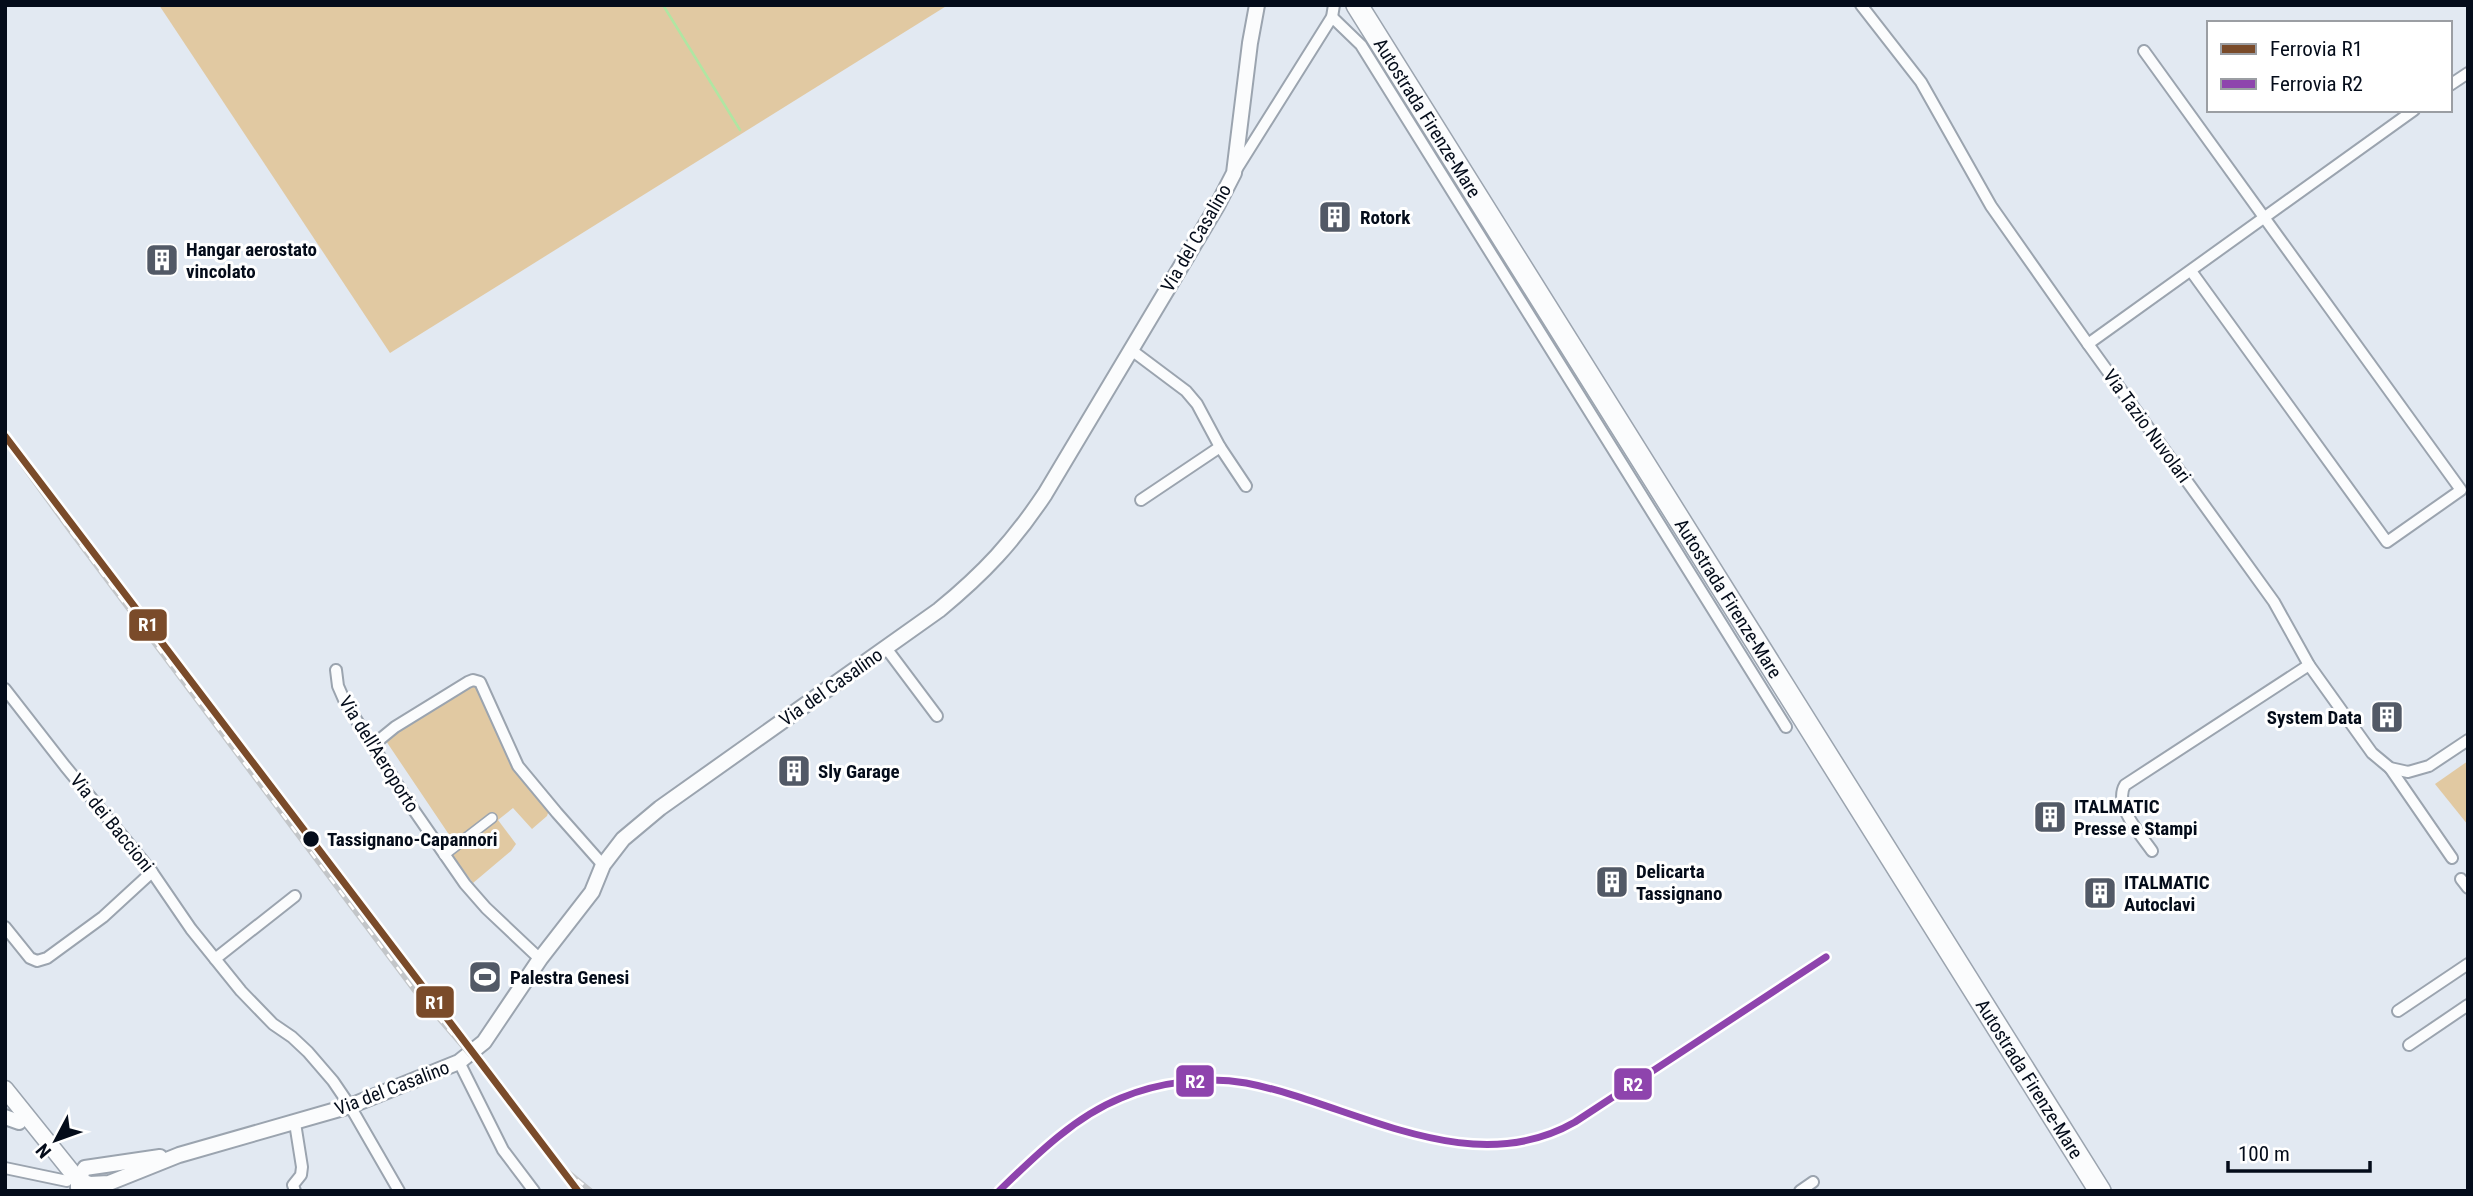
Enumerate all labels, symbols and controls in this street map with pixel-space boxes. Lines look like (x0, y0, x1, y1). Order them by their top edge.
legend (2207, 21, 2452, 112)
street label: Autostrada Firenze-Mare (1369, 34, 1486, 202)
text: Ferrovia R1 (2270, 37, 2363, 61)
text: Ferrovia R2 (2270, 72, 2363, 96)
street label: Via del Casalino (1156, 180, 1236, 296)
building icon: Rotork (1316, 198, 1354, 236)
place label: Rotork (1360, 206, 1411, 229)
place label: Hangar aerostato vincolato (186, 238, 317, 283)
building icon: Hangar aerostato vincolato (143, 241, 181, 279)
street label: Via Tazio Nuvolari (2098, 365, 2196, 487)
street label: Autostrada Firenze-Mare (1670, 514, 1787, 682)
line badge: R1 (128, 608, 168, 642)
text: R1 (138, 613, 158, 636)
street label: Via del Casalino (775, 643, 887, 731)
street label: Via dell'Aeroporto (334, 692, 424, 816)
building icon: System Data (2368, 698, 2406, 736)
place label: System Data (2267, 706, 2362, 729)
building icon: Sly Garage (775, 752, 813, 790)
place label: Sly Garage (818, 760, 900, 783)
street label: Via dei Baccioni (65, 769, 159, 877)
place label: ITALMATIC Presse e Stampi (2074, 795, 2198, 840)
building icon: ITALMATIC Presse e Stampi (2031, 798, 2069, 836)
place label: Tassignano-Capannori (327, 828, 498, 851)
marker: Tassignano-Capannori (301, 829, 321, 849)
place label: Delicarta Tassignano (1636, 860, 1722, 905)
building icon: Delicarta Tassignano (1593, 863, 1631, 901)
place label: ITALMATIC Autoclavi (2124, 871, 2210, 916)
building icon: ITALMATIC Autoclavi (2081, 874, 2119, 912)
sports icon: Palestra Genesi (466, 958, 504, 996)
place label: Palestra Genesi (510, 966, 629, 989)
line badge: R1 (415, 985, 455, 1019)
text: R1 (425, 991, 445, 1014)
street label: Autostrada Firenze-Mare (1971, 995, 2088, 1163)
street label: Via del Casalino (332, 1056, 452, 1120)
line badge: R2 (1175, 1064, 1215, 1098)
line badge: R2 (1613, 1067, 1653, 1101)
text: R2 (1185, 1070, 1205, 1093)
text: R2 (1623, 1073, 1643, 1096)
north arrow (21, 1105, 91, 1175)
scale bar (2228, 1130, 2370, 1174)
text: N (31, 1139, 56, 1163)
text: 100 m (2238, 1142, 2290, 1166)

